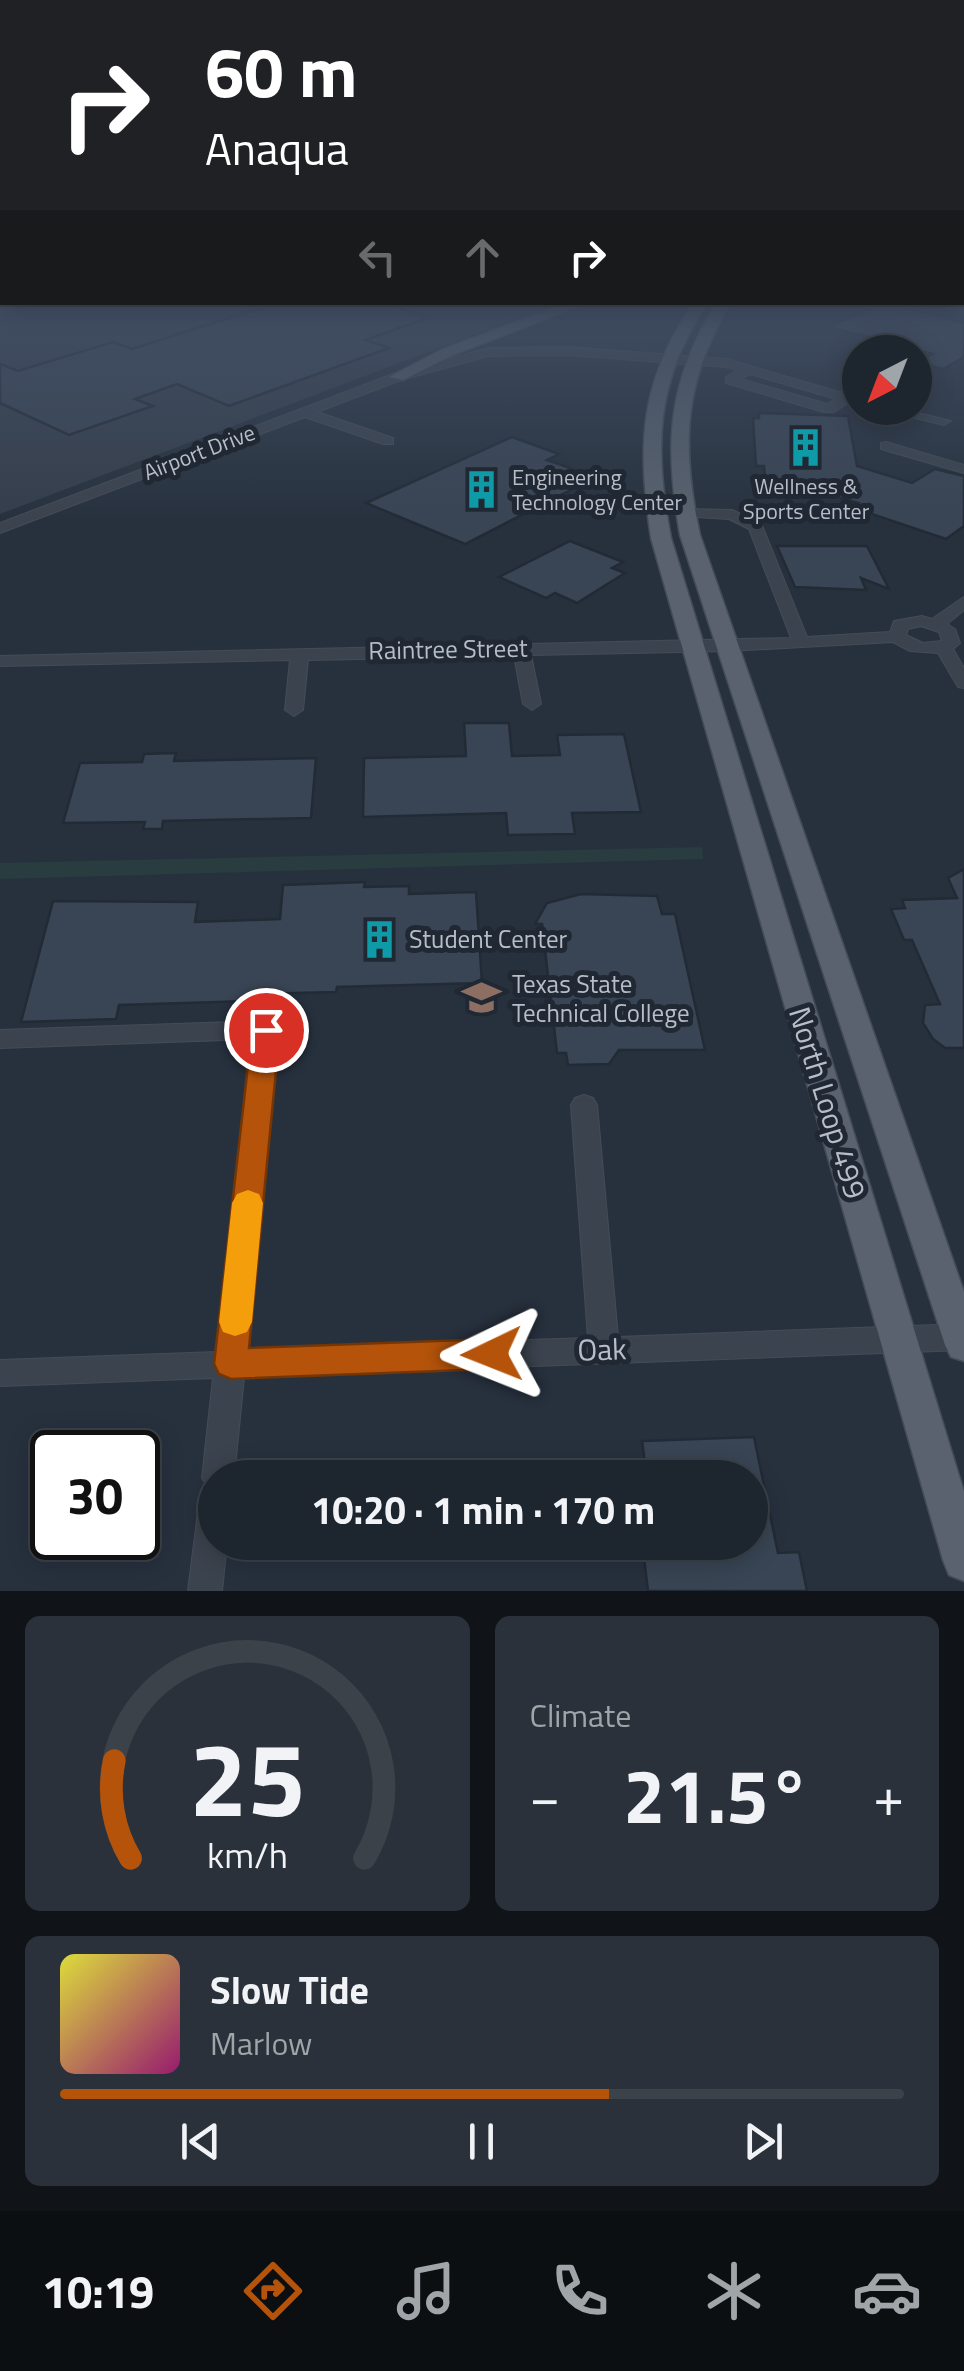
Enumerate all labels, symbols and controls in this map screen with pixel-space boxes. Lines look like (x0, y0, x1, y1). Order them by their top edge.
text: 60 m (205, 18, 358, 124)
icon: right (40, 40, 170, 170)
text: Anaqua (205, 114, 349, 182)
icon: left (350, 230, 405, 285)
icon: ahead (455, 230, 510, 285)
icon: right (560, 230, 615, 285)
north arrow (842, 335, 932, 425)
map controls (842, 335, 932, 425)
street label: Airport Drive (138, 415, 260, 489)
building icon: Wellness & Sports Center (785, 426, 827, 468)
place label: Engineering Technology Center (512, 460, 682, 519)
building icon: Engineering Technology Center (461, 469, 503, 511)
place label: Wellness & Sports Center (743, 469, 870, 528)
street label: Raintree Street (368, 629, 528, 669)
building icon: Student Center (358, 918, 400, 960)
place label: Student Center (409, 920, 568, 958)
place label: Texas State Technical College (512, 965, 690, 1032)
school or university icon: Texas State Technical College (461, 977, 503, 1019)
pin (224, 988, 309, 1073)
street label: North Loop 499 (777, 1001, 879, 1204)
icon: arrive (239, 1003, 294, 1058)
position arrow (440, 1302, 544, 1406)
street label: Oak (577, 1325, 627, 1373)
speed limit sign: 30 (30, 1430, 160, 1560)
text: 10:20 · 1 min · 170 m (311, 1481, 655, 1539)
text: Climate (530, 1691, 631, 1739)
text: 25 (189, 1698, 305, 1856)
text: 21.5° (623, 1738, 810, 1852)
text: − (530, 1754, 560, 1837)
text: + (873, 1754, 904, 1837)
text: km/h (207, 1827, 288, 1882)
text: Slow Tide (210, 1961, 369, 2019)
text: Marlow (210, 2019, 313, 2067)
icon: previous (173, 2114, 228, 2169)
icon: pause (454, 2114, 509, 2169)
icon: next (736, 2114, 791, 2169)
icon: directions (238, 2256, 308, 2326)
icon: music (391, 2256, 461, 2326)
icon: phone (545, 2256, 615, 2326)
icon: climate (699, 2256, 769, 2326)
icon: car (852, 2256, 922, 2326)
text: 10:19 (42, 2257, 154, 2325)

